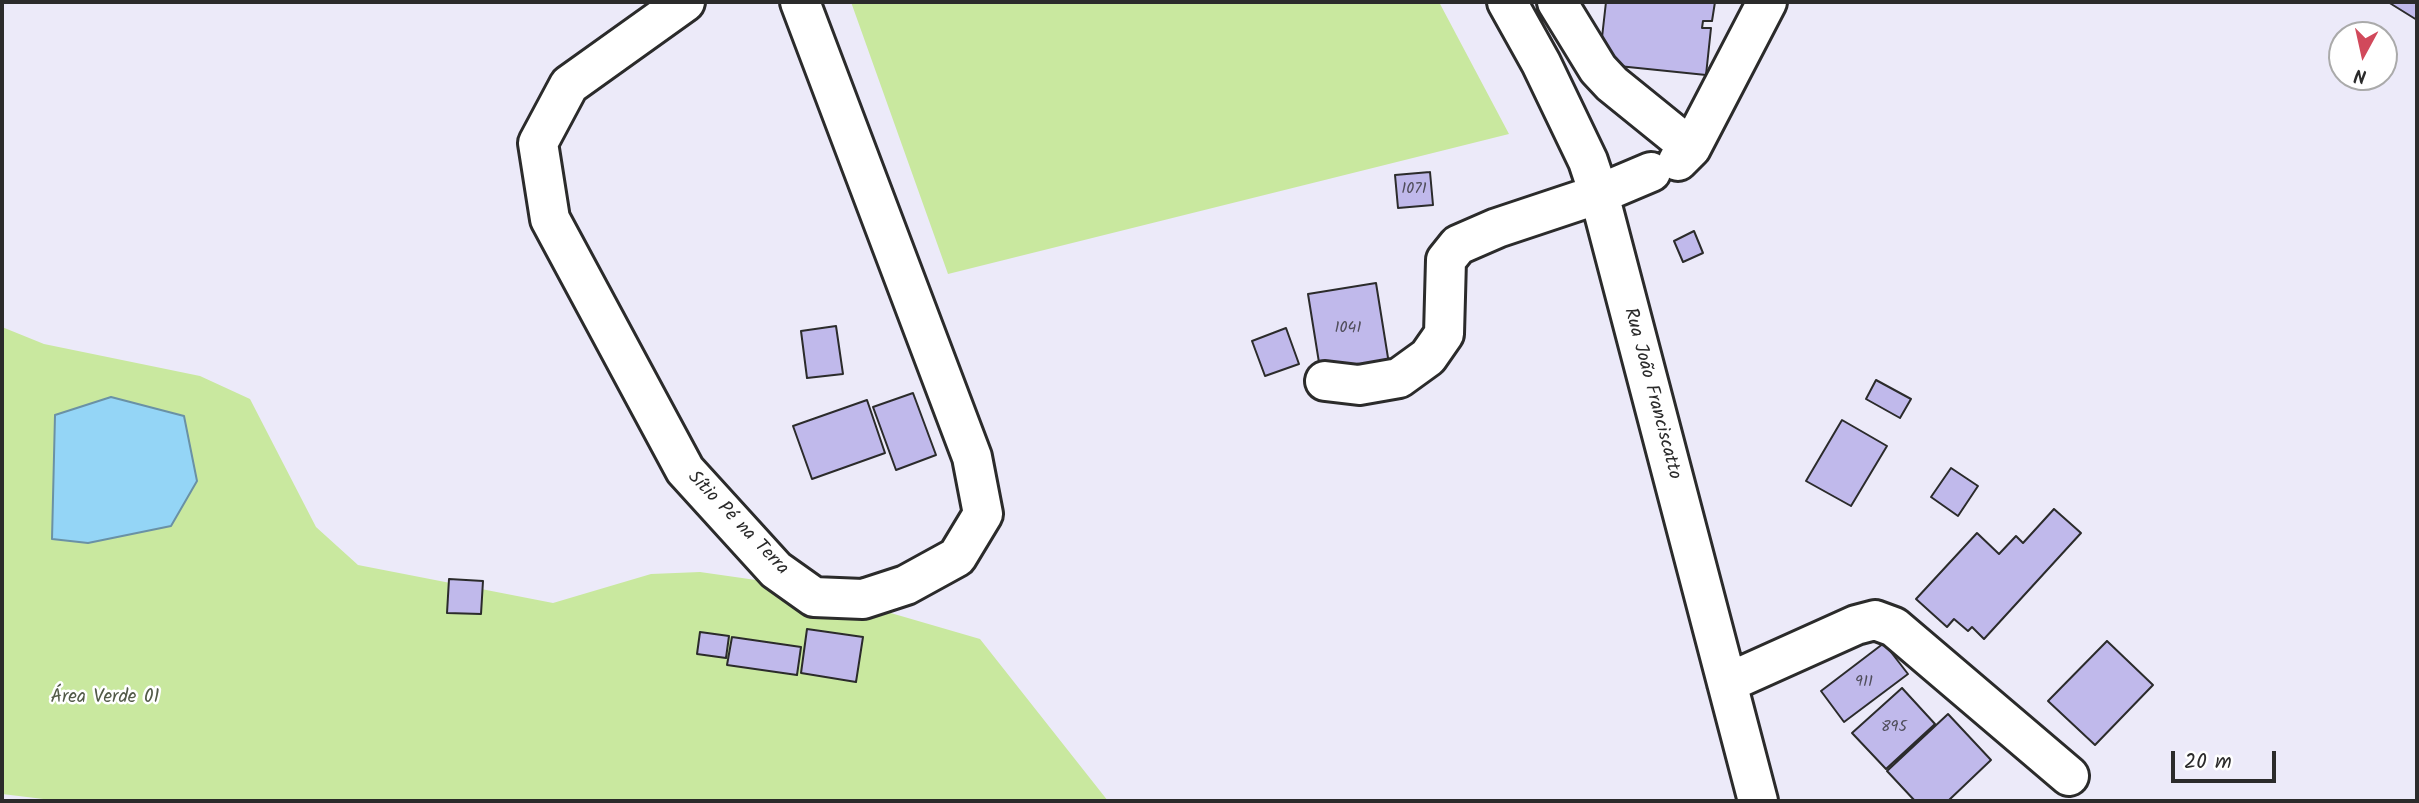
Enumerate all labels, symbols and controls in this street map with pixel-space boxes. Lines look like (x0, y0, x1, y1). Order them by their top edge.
north arrow (2328, 21, 2398, 91)
text: N (2352, 59, 2368, 91)
house number: 1071 (1401, 180, 1427, 200)
street label: Rua João Franciscatto (1617, 306, 1685, 482)
house number: 1041 (1335, 319, 1361, 339)
street label: Sítio Pé na Terra (682, 467, 792, 581)
house number: 911 (1855, 673, 1873, 693)
park label: Área Verde 01 (51, 688, 159, 710)
house number: 895 (1881, 718, 1907, 738)
scale bar (2174, 736, 2279, 780)
text: 20 m (2184, 746, 2232, 779)

